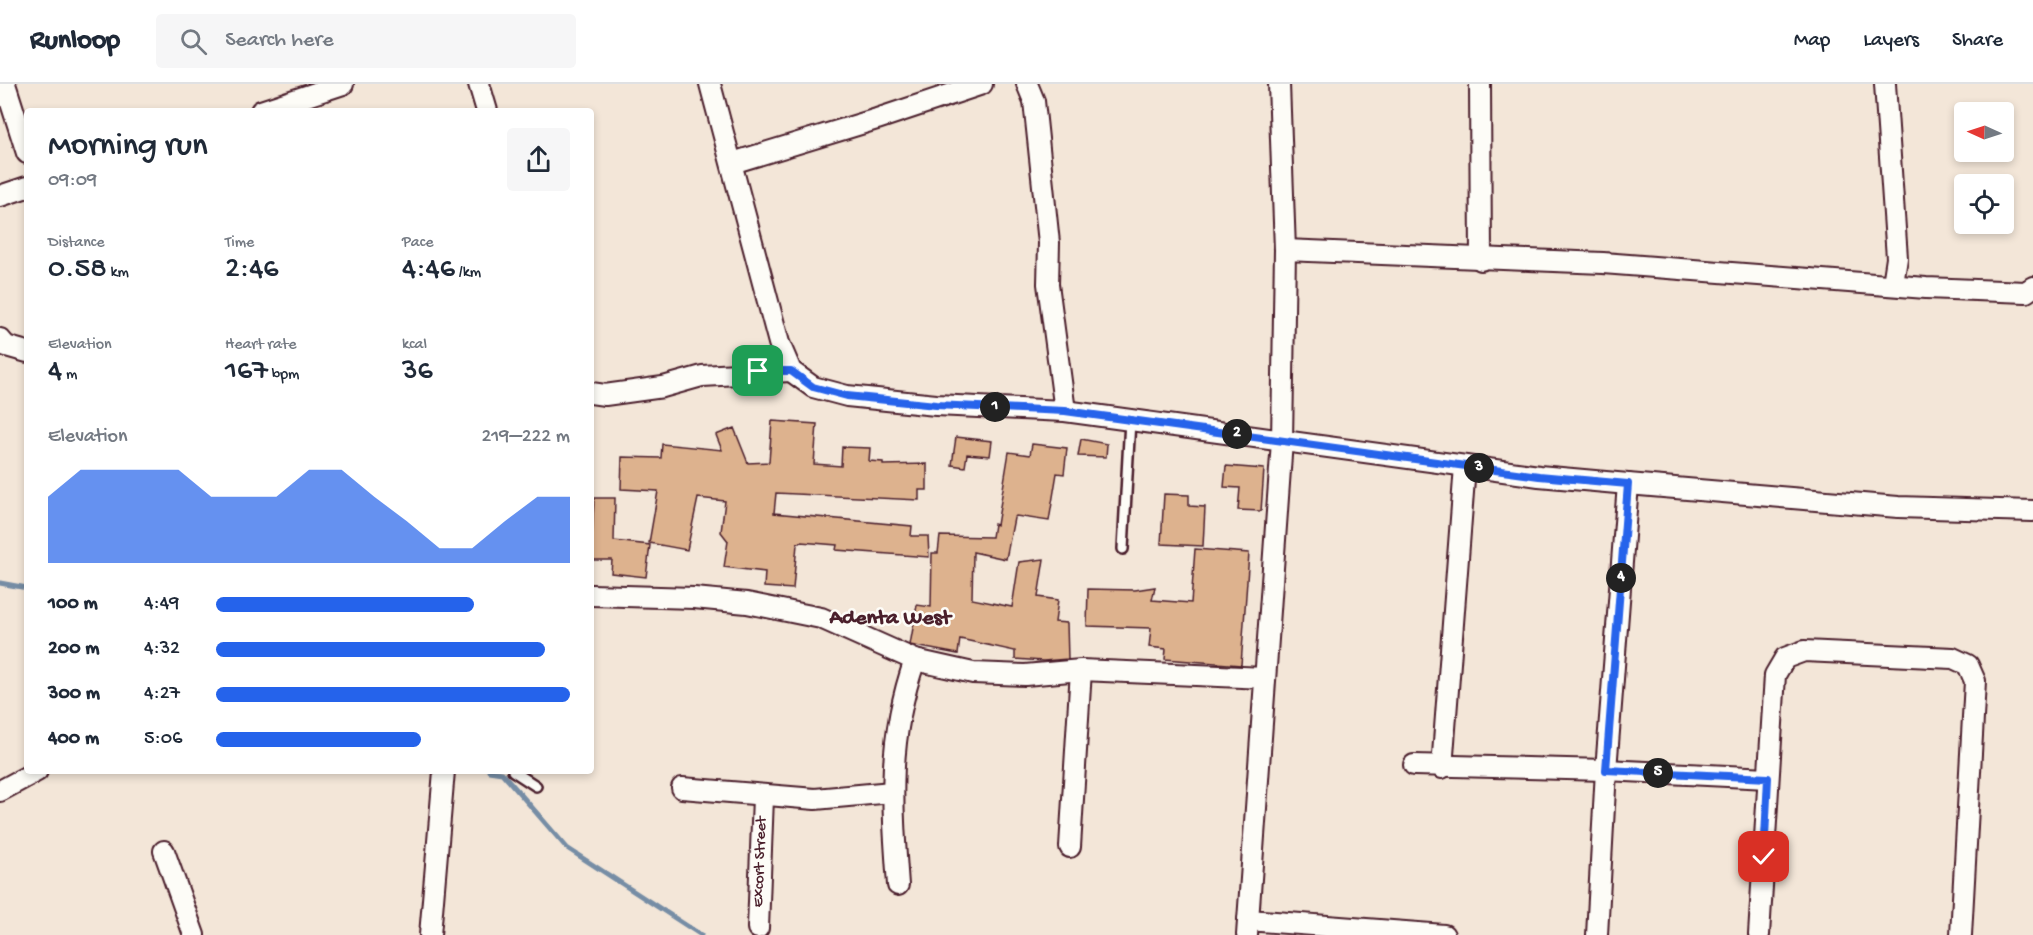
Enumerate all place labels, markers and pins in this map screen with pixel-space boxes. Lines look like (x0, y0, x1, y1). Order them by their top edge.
pin (732, 345, 783, 396)
pin: 1 (980, 392, 1010, 422)
pin: 2 (1222, 419, 1252, 449)
pin: 3 (1464, 453, 1494, 483)
pin: 4 (1606, 563, 1636, 593)
pin: 5 (1643, 758, 1673, 788)
pin (1738, 831, 1789, 882)

